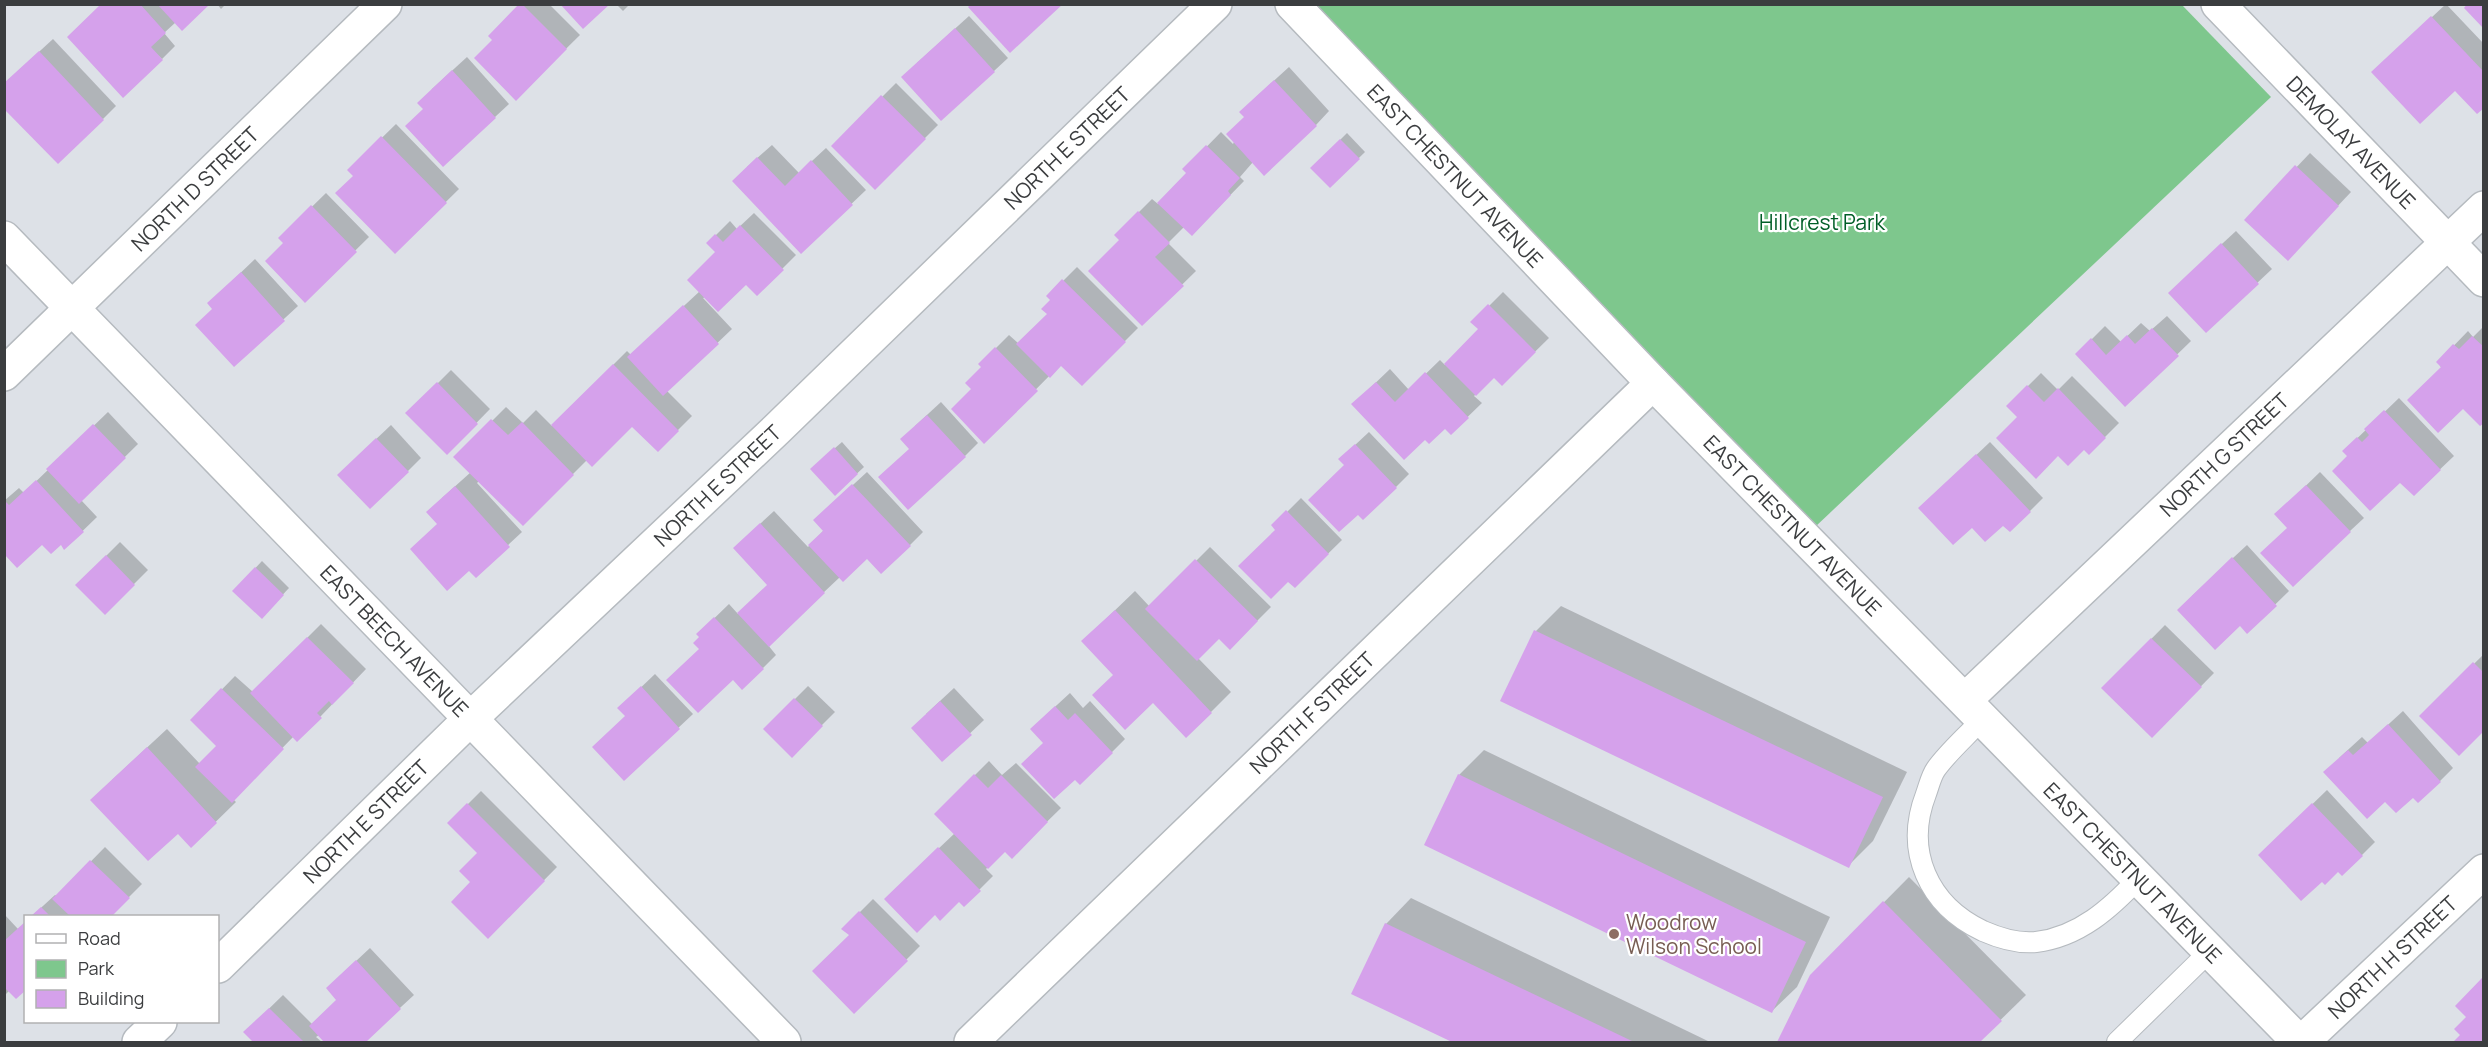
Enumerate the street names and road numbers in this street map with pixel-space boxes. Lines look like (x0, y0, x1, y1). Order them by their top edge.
street label: DEMOLAY AVENUE (2281, 70, 2422, 215)
street label: EAST CHESTNUT AVENUE (1361, 78, 1549, 273)
street label: NORTH E STREET (998, 80, 1136, 215)
street label: NORTH D STREET (125, 120, 265, 257)
street label: NORTH G STREET (2153, 386, 2295, 522)
street label: NORTH E STREET (648, 418, 787, 552)
street label: EAST CHESTNUT AVENUE (1698, 429, 1888, 622)
street label: EAST BEECH AVENUE (314, 559, 475, 723)
street label: NORTH F STREET (1243, 645, 1381, 780)
street label: NORTH E STREET (297, 753, 435, 889)
street label: EAST CHESTNUT AVENUE (2038, 776, 2228, 969)
street label: NORTH H STREET (2322, 889, 2463, 1025)

